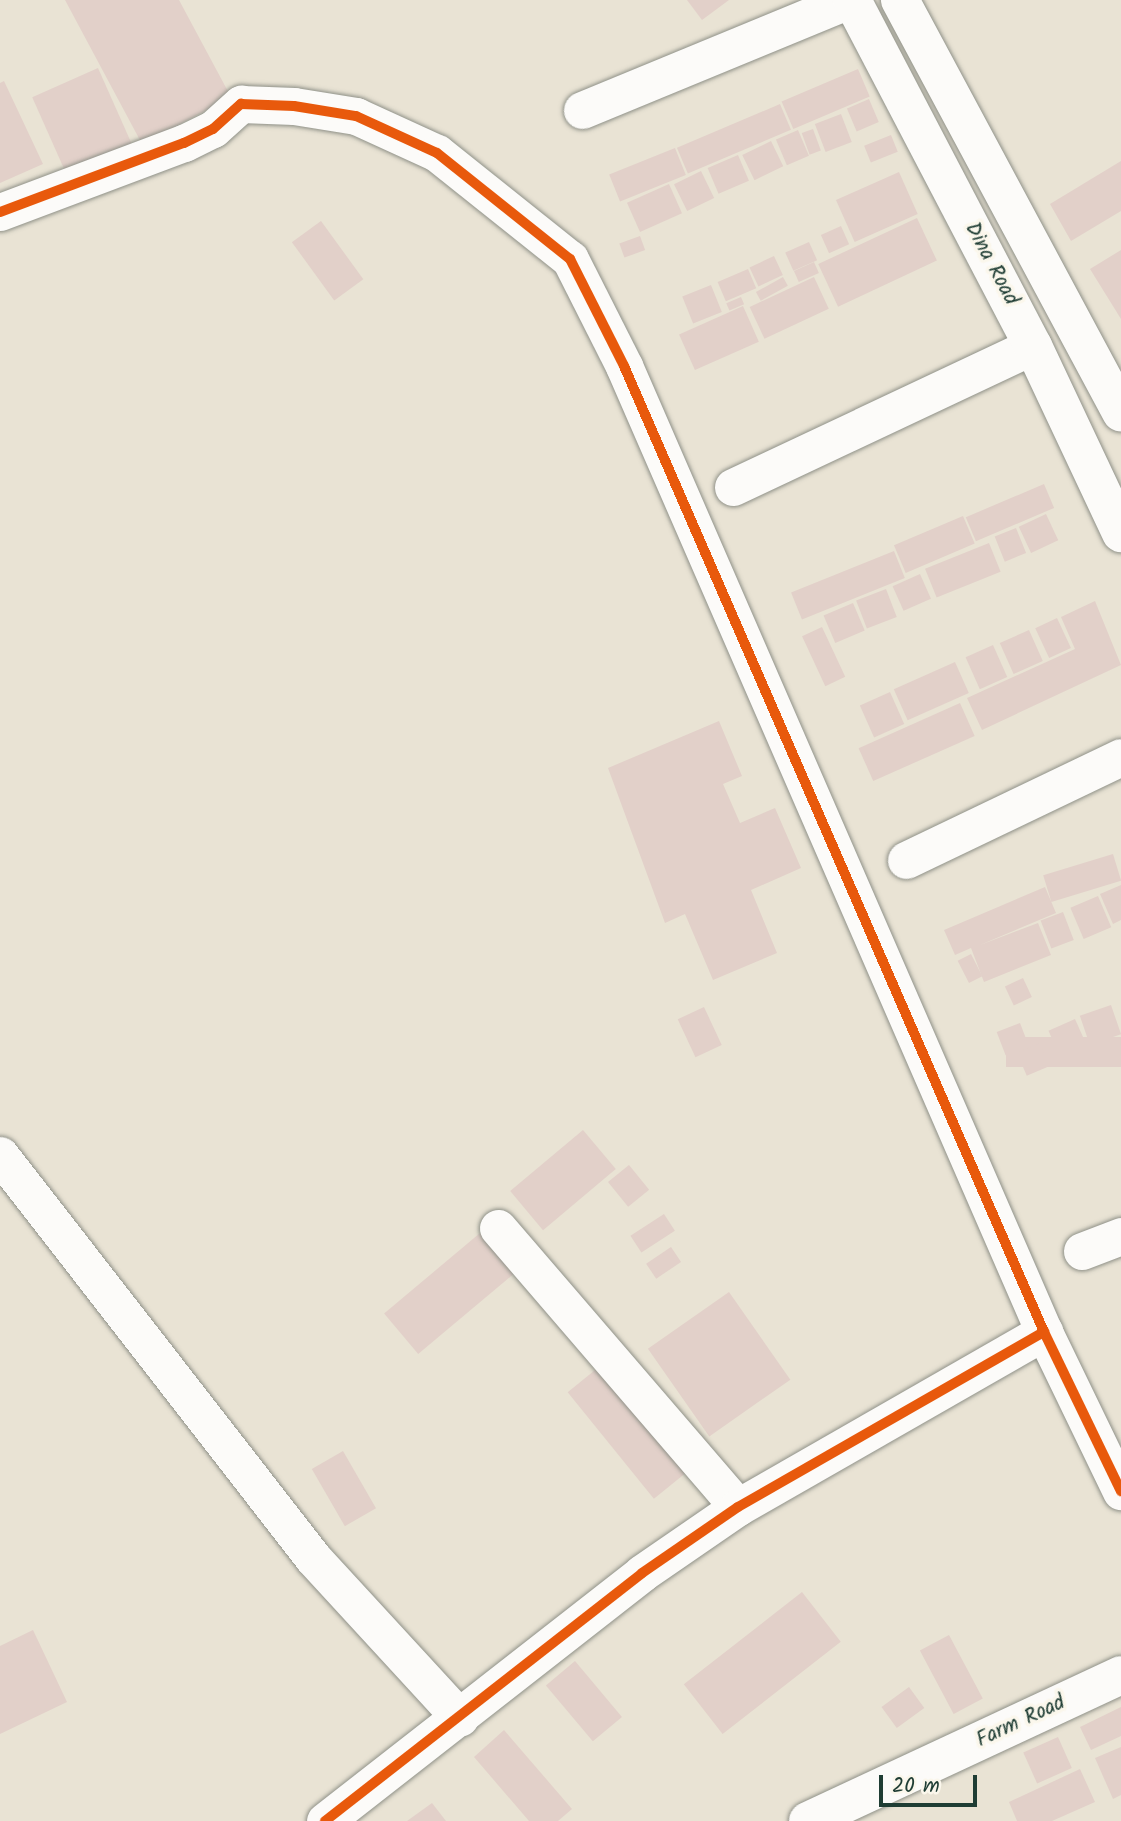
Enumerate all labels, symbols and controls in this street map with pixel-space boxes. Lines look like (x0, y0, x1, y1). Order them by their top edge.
street label: Dina Road (959, 218, 1023, 310)
street label: Farm Road (973, 1691, 1069, 1753)
scale bar (883, 1762, 981, 1806)
text: 20 m (892, 1770, 940, 1803)

